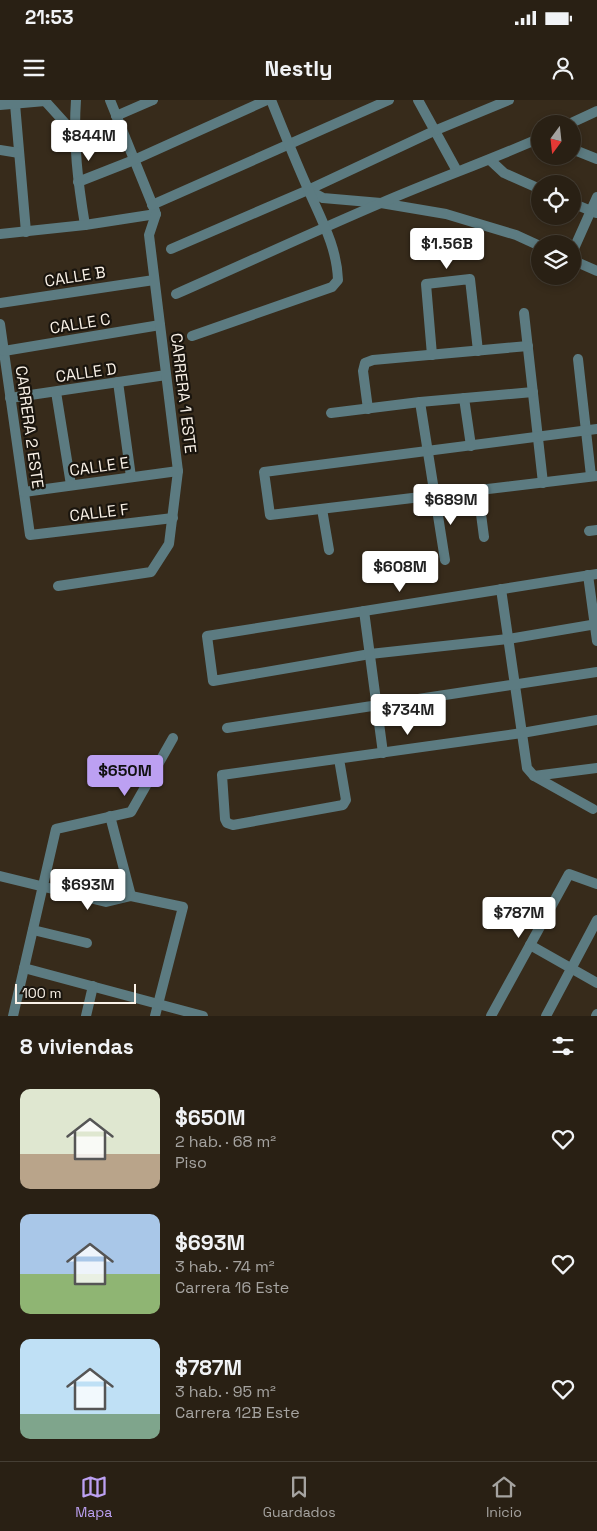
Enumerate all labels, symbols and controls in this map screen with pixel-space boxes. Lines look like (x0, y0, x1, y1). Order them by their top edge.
text: 21:53 (25, 5, 74, 30)
icon: menu (20, 54, 48, 82)
text: Nestly (264, 54, 333, 82)
icon: person (549, 54, 577, 82)
north arrow (531, 115, 581, 165)
map controls (531, 115, 581, 285)
pin: $844M (54, 120, 124, 162)
text: $844M (62, 125, 116, 146)
button: locate (531, 175, 581, 225)
pin: $1.56B (406, 228, 488, 270)
text: $1.56B (421, 233, 473, 254)
button: layers (531, 235, 581, 285)
street label: CALLE B (43, 261, 107, 292)
street label: CALLE C (48, 308, 112, 339)
street label: CARRERA 1 ESTE (166, 332, 201, 454)
street label: CALLE D (54, 358, 118, 387)
street label: CARRERA 2 ESTE (10, 364, 49, 490)
street label: CALLE E (68, 452, 130, 481)
pin: $689M (416, 484, 486, 526)
text: $689M (424, 489, 478, 510)
street label: CALLE F (68, 498, 130, 527)
pin: $608M (365, 550, 435, 593)
text: $608M (373, 556, 427, 577)
pin: $734M (373, 694, 443, 736)
text: $734M (382, 699, 434, 720)
pin: $650M (90, 754, 160, 797)
text: $650M (98, 760, 152, 781)
pin: $693M (53, 868, 123, 911)
text: $693M (61, 874, 115, 895)
pin: $787M (484, 896, 554, 939)
text: $787M (494, 902, 544, 923)
scale bar (15, 981, 136, 1004)
text: 100 m (22, 984, 61, 1002)
icon: filters (549, 1032, 577, 1060)
text: 8 viviendas (20, 1033, 134, 1060)
text: $650M (175, 1104, 245, 1131)
icon: home (60, 1109, 120, 1169)
icon: heart (549, 1125, 577, 1153)
text: 2 hab. · 68 m² (175, 1131, 276, 1152)
text: Piso (175, 1152, 207, 1173)
text: $693M (175, 1229, 245, 1256)
icon: home (60, 1234, 120, 1294)
icon: heart (549, 1250, 577, 1278)
text: 3 hab. · 74 m² (175, 1256, 275, 1277)
text: Carrera 16 Este (175, 1277, 289, 1298)
text: $787M (175, 1354, 242, 1381)
icon: home (60, 1359, 120, 1419)
icon: heart (549, 1375, 577, 1403)
text: 3 hab. · 95 m² (175, 1381, 276, 1402)
text: Carrera 12B Este (175, 1402, 300, 1423)
tab: Mapa (75, 1473, 112, 1521)
tab: Guardados (263, 1473, 336, 1521)
tab: Inicio (486, 1473, 522, 1521)

